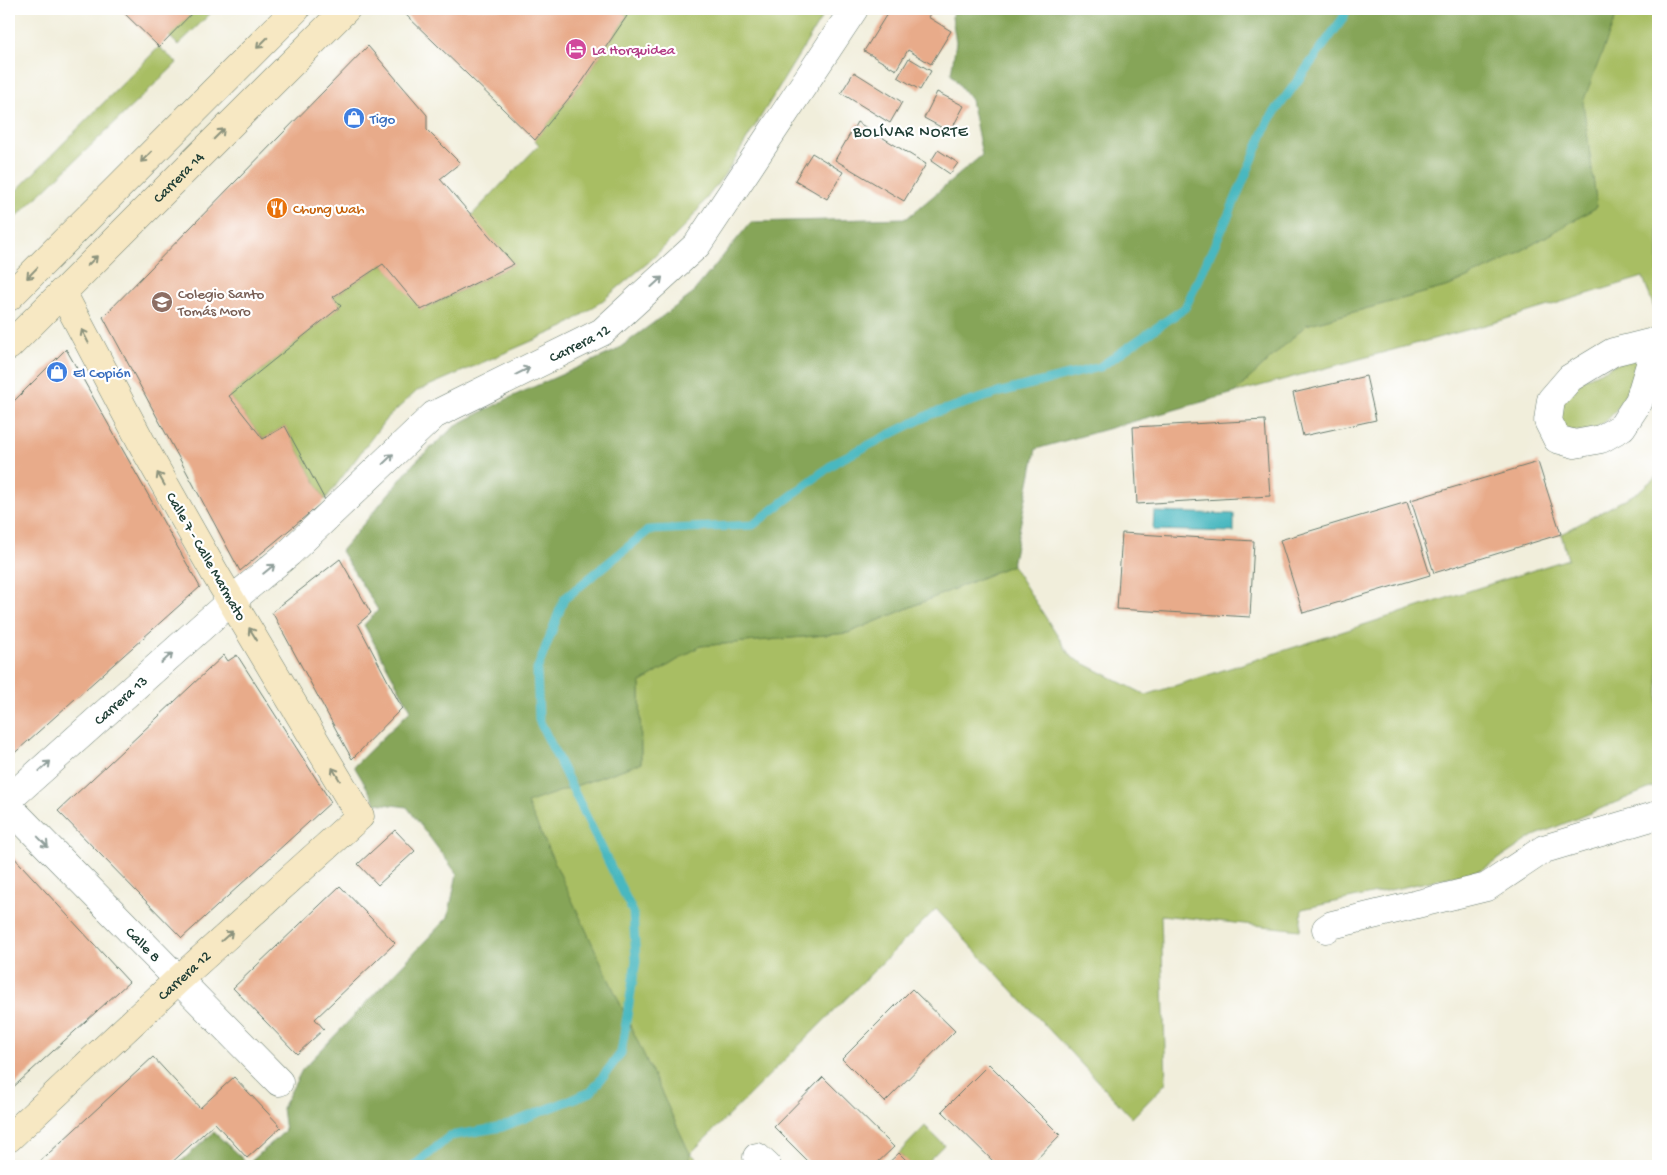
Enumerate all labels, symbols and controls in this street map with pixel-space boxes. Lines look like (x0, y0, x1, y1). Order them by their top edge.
one-way arrow (255, 37, 268, 49)
hotel icon: La Horquidea (564, 37, 588, 61)
place label: La Horquidea (592, 42, 676, 60)
shop icon: Tigo (342, 106, 366, 130)
place label: Tigo (369, 111, 396, 129)
district label: BOLÍVAR NORTE (852, 123, 969, 143)
one-way arrow (213, 127, 225, 140)
street label: Carrera 14 (150, 149, 209, 208)
one-way arrow (140, 151, 152, 164)
restaurant icon: Chung Wah (265, 196, 289, 220)
place label: Chung Wah (293, 201, 365, 219)
one-way arrow (86, 256, 98, 268)
one-way arrow (26, 267, 38, 279)
one-way arrow (650, 276, 663, 287)
place label: Colegio Santo Tomás Moro (177, 286, 265, 321)
school or university icon: Colegio Santo Tomás Moro (150, 290, 174, 314)
street label: Carrera 12 (547, 322, 615, 368)
one-way arrow (80, 328, 90, 343)
shop icon: El Copión (45, 360, 69, 384)
place label: El Copión (73, 365, 131, 383)
one-way arrow (515, 366, 530, 375)
one-way arrow (382, 453, 395, 465)
one-way arrow (156, 472, 165, 487)
street label: Calle 7 - Calle Marmato (161, 490, 249, 625)
one-way arrow (263, 564, 276, 575)
one-way arrow (247, 627, 258, 641)
one-way arrow (160, 652, 173, 664)
street label: Carrera 13 (91, 672, 152, 730)
one-way arrow (39, 760, 52, 772)
one-way arrow (330, 767, 340, 781)
one-way arrow (37, 835, 49, 848)
street label: Calle 8 (121, 924, 163, 967)
one-way arrow (220, 930, 233, 942)
street label: Carrera 12 (155, 948, 215, 1005)

